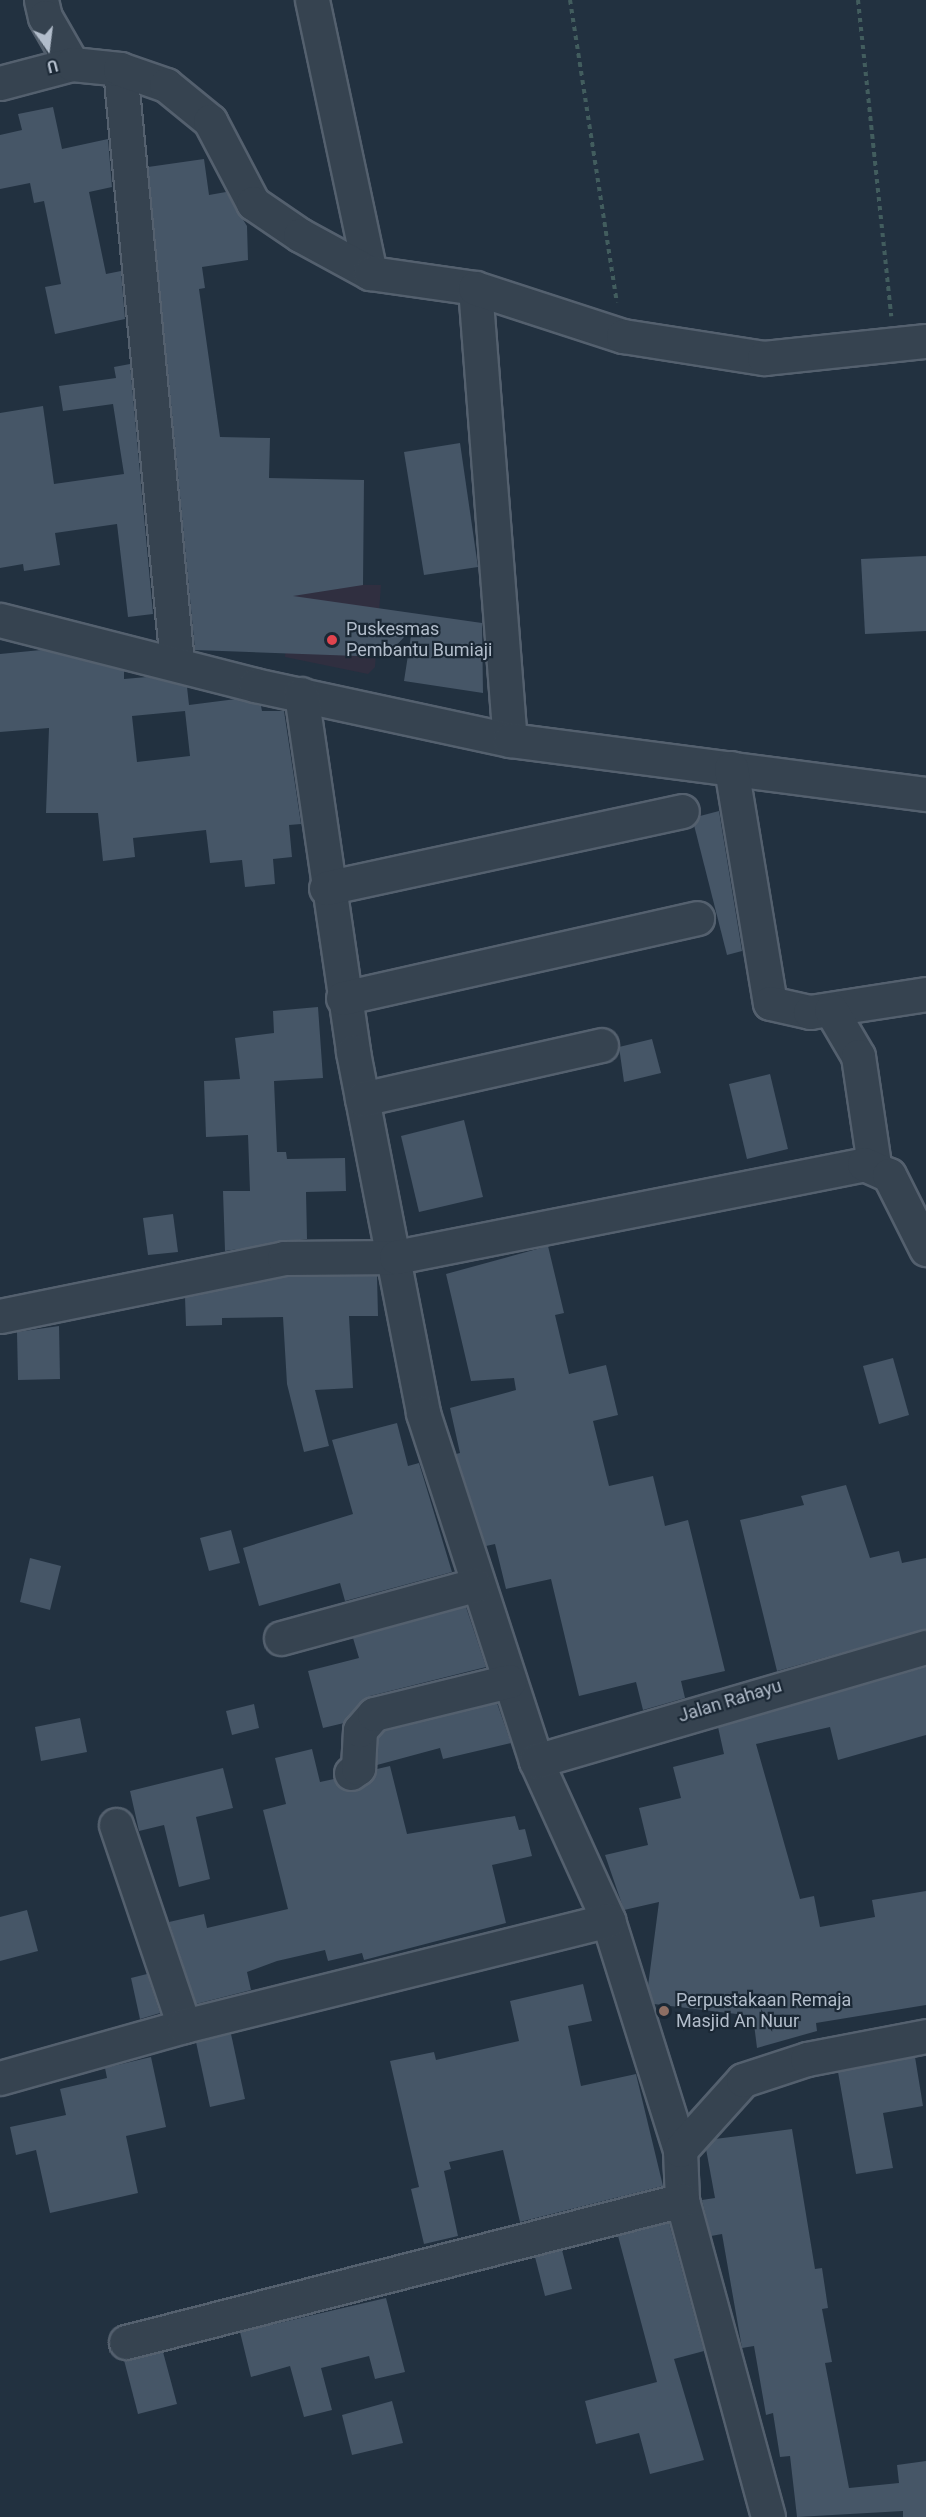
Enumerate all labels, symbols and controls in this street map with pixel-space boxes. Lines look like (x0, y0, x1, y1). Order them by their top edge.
north arrow (18, 18, 78, 78)
text: U (45, 55, 60, 76)
place label: Puskesmas Pembantu Bumiaji (346, 619, 492, 662)
marker: Puskesmas Pembantu Bumiaji (323, 631, 341, 649)
street label: Jalan Rahayu (676, 1675, 784, 1727)
place label: Perpustakaan Remaja Masjid An Nuur (676, 1990, 851, 2032)
marker: Perpustakaan Remaja Masjid An Nuur (657, 2004, 671, 2018)

